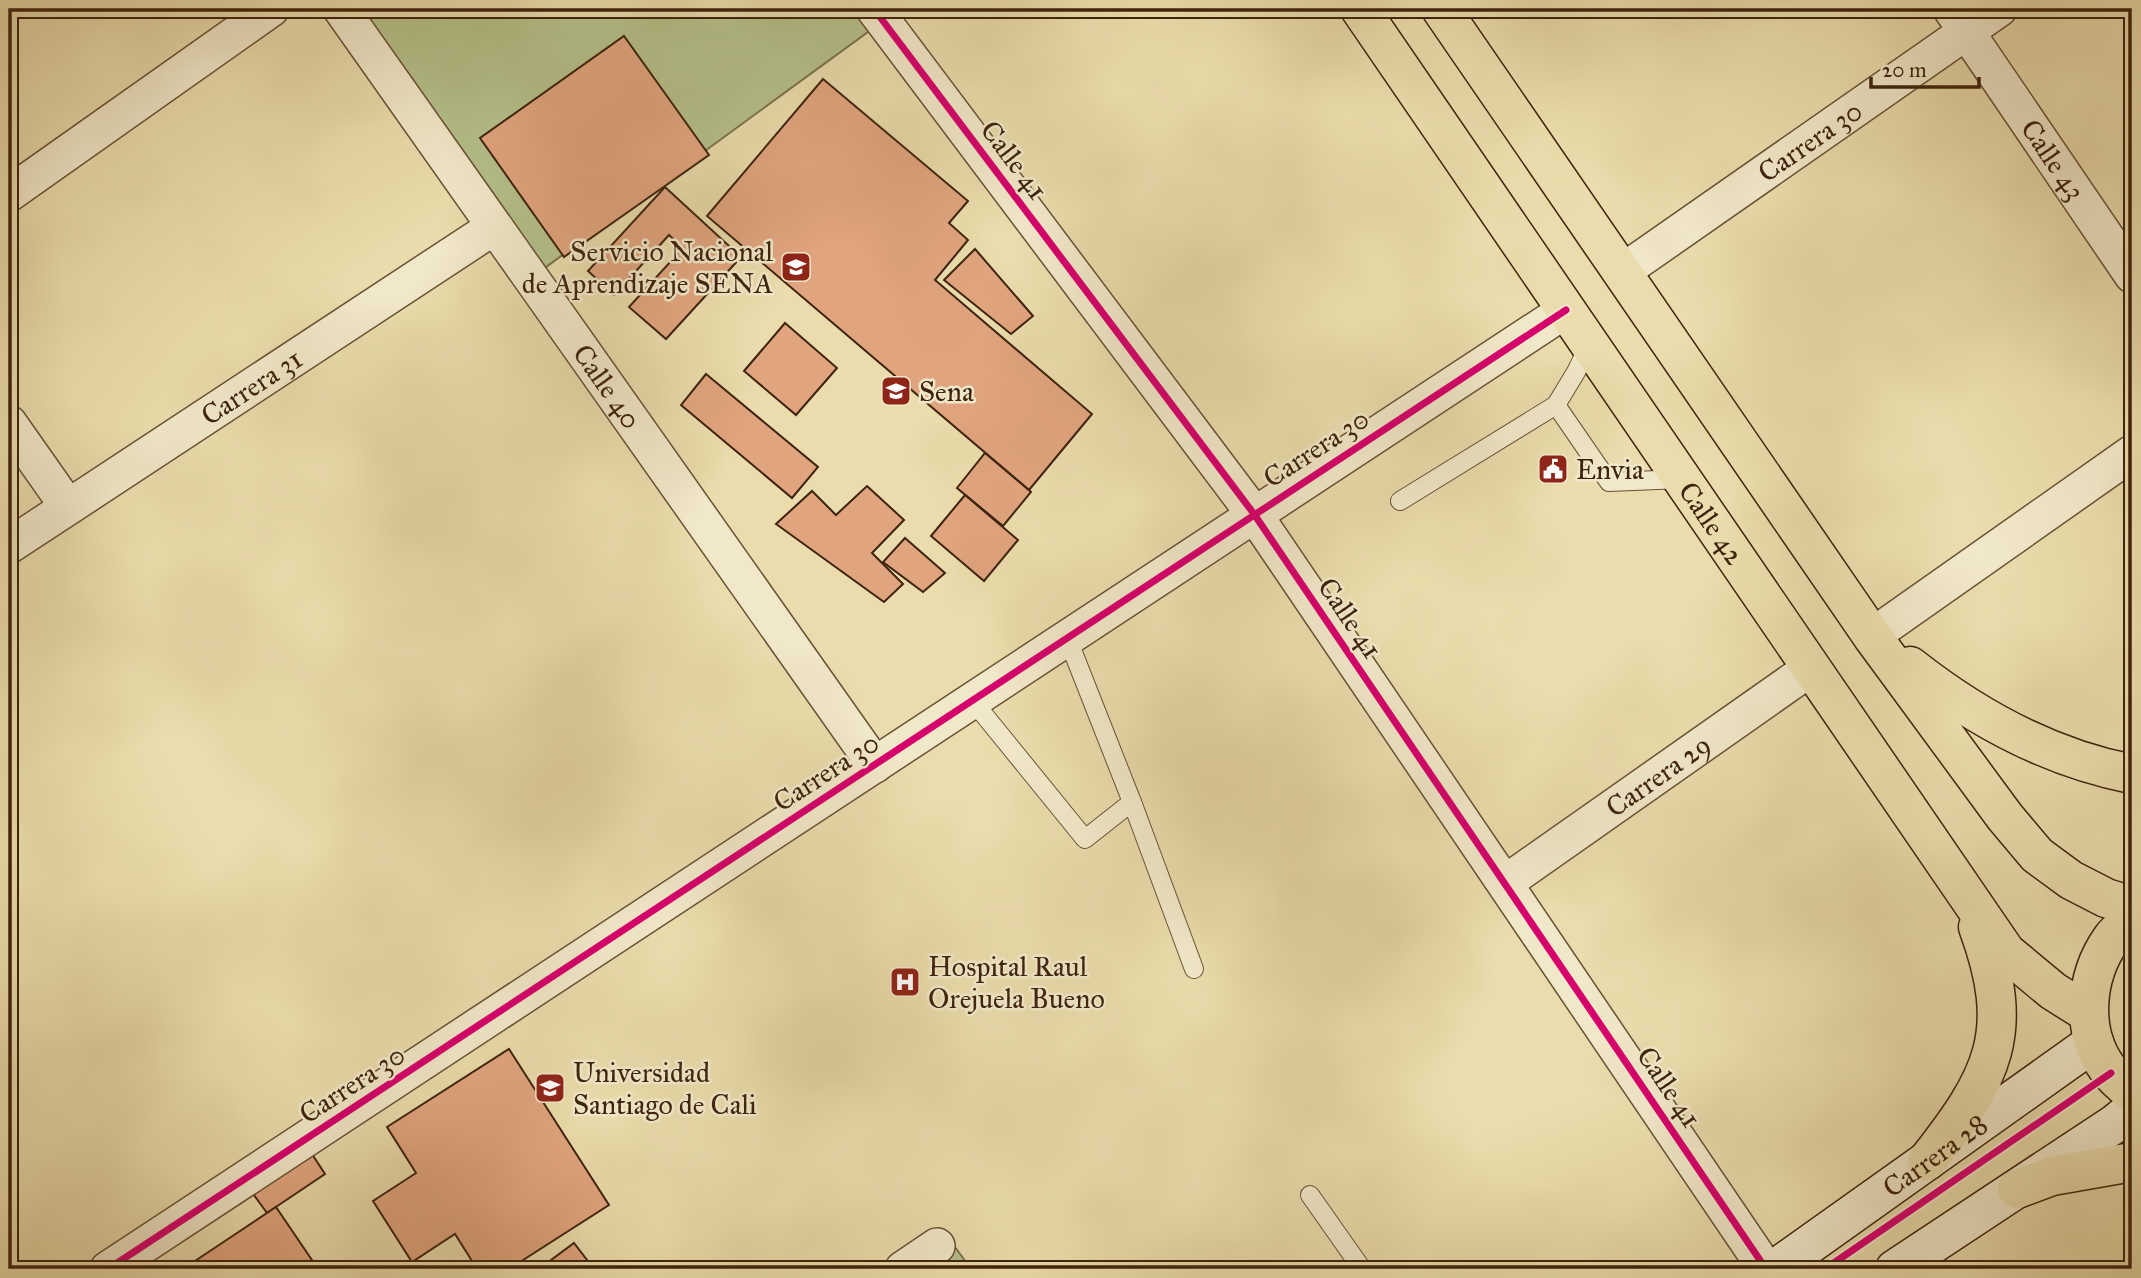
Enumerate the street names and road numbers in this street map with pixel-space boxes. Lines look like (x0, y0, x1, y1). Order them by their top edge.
street label: Carrera 30 (1751, 93, 1869, 189)
street label: Calle 43 (2013, 112, 2093, 207)
street label: Calle 41 (973, 113, 1055, 207)
street label: Calle 40 (566, 337, 649, 435)
street label: Carrera 31 (194, 341, 309, 433)
street label: Carrera 30 (1256, 401, 1376, 495)
street label: Calle 42 (1671, 475, 1753, 571)
street label: Calle 41 (1310, 571, 1390, 665)
street label: Carrera 30 (766, 725, 886, 819)
street label: Carrera 29 (1599, 727, 1717, 824)
street label: Carrera 30 (292, 1037, 412, 1131)
street label: Calle 41 (1629, 1040, 1709, 1134)
street label: Carrera 28 (1875, 1106, 1994, 1205)

